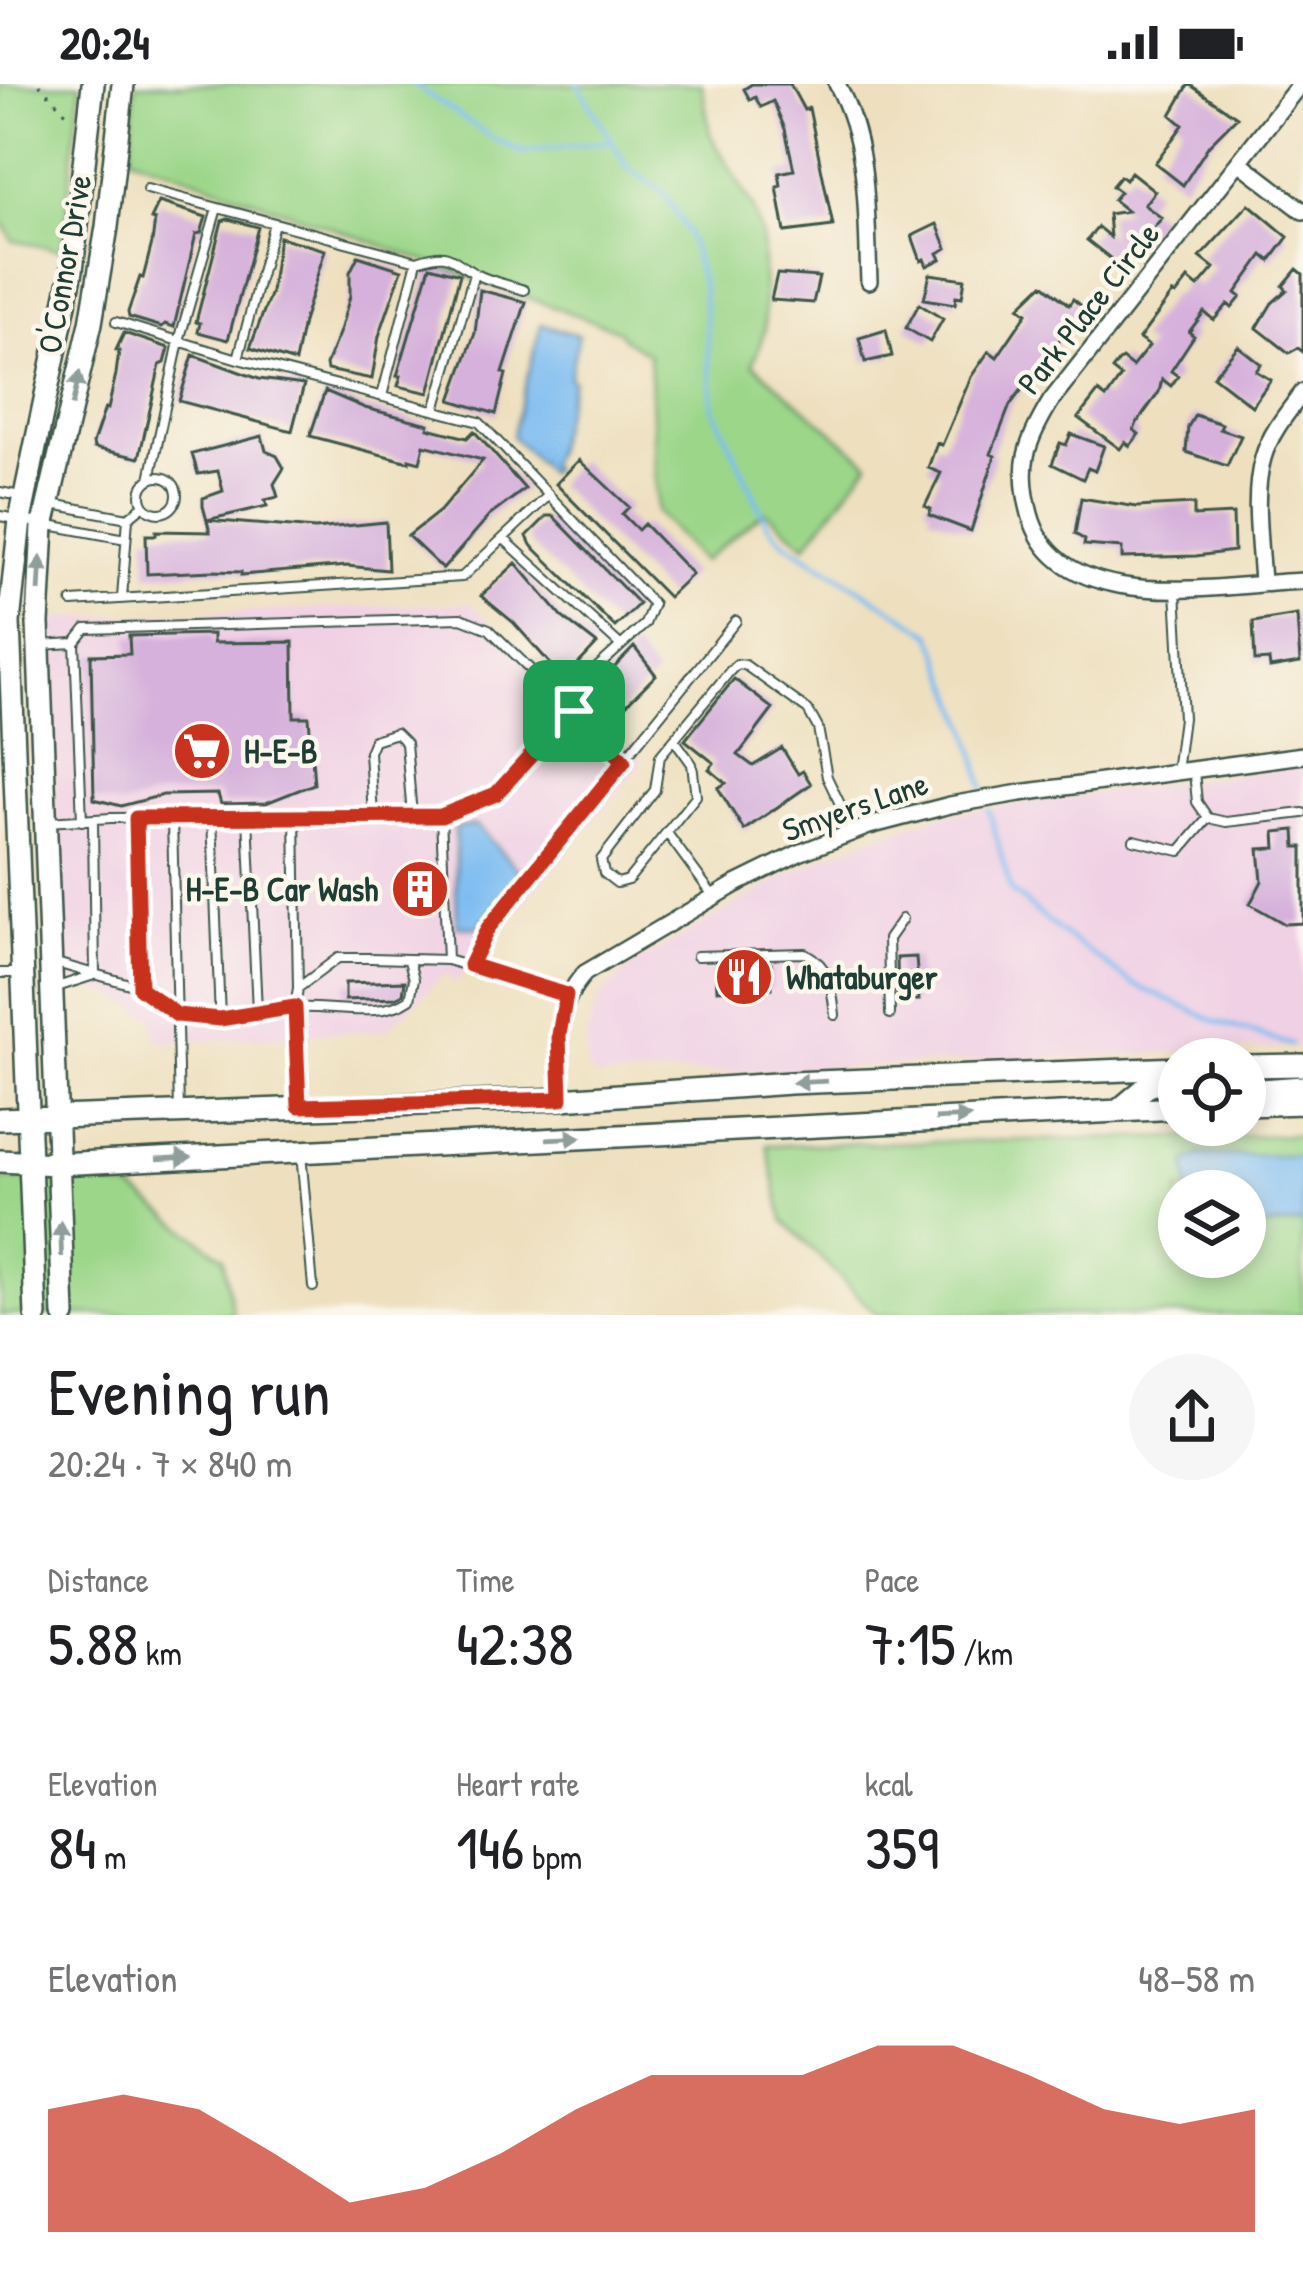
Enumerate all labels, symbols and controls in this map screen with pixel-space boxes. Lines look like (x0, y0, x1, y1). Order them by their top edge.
text: 20:24 (60, 12, 150, 73)
street label: O'Connor Drive (27, 171, 101, 357)
street label: Park Place Circle (1007, 213, 1169, 403)
one-way arrow (67, 370, 86, 408)
one-way arrow (31, 554, 50, 592)
pin (523, 660, 625, 762)
icon: arrive (541, 678, 607, 744)
supermarket icon: H-E-B (171, 720, 233, 782)
place label: H-E-B (244, 729, 317, 773)
street label: Smyers Lane (776, 761, 934, 852)
building icon: H-E-B Car Wash (389, 858, 451, 920)
place label: H-E-B Car Wash (186, 867, 378, 911)
restaurant icon: Whataburger (713, 946, 775, 1008)
place label: Whataburger (786, 955, 938, 1001)
map controls (1158, 1038, 1266, 1278)
button: locate (1158, 1038, 1266, 1146)
one-way arrow (790, 1073, 828, 1092)
one-way arrow (935, 1108, 973, 1127)
one-way arrow (546, 1128, 584, 1147)
one-way arrow (156, 1148, 194, 1167)
button: layers (1158, 1170, 1266, 1278)
one-way arrow (51, 1219, 70, 1257)
text: Evening run (48, 1346, 330, 1436)
button: share (1129, 1354, 1255, 1480)
text: 20:24 · 7 × 840 m (48, 1436, 292, 1489)
text: Distance (48, 1558, 149, 1602)
text: Time (456, 1558, 515, 1602)
text: Pace (865, 1558, 919, 1602)
text: 5.88 (48, 1602, 138, 1684)
text: 42:38 (456, 1602, 574, 1684)
text: 7:15 (865, 1602, 955, 1684)
text: km (138, 1631, 182, 1675)
text: /km (955, 1631, 1013, 1675)
text: Elevation (48, 1762, 158, 1806)
text: Heart rate (456, 1762, 580, 1806)
text: kcal (865, 1762, 913, 1806)
text: 84 (48, 1806, 96, 1888)
text: 146 (456, 1806, 525, 1888)
text: 359 (865, 1806, 939, 1888)
text: m (96, 1835, 127, 1879)
text: bpm (525, 1835, 582, 1879)
text: Elevation (48, 1951, 178, 2004)
text: 48–58 m (1138, 1951, 1255, 2004)

